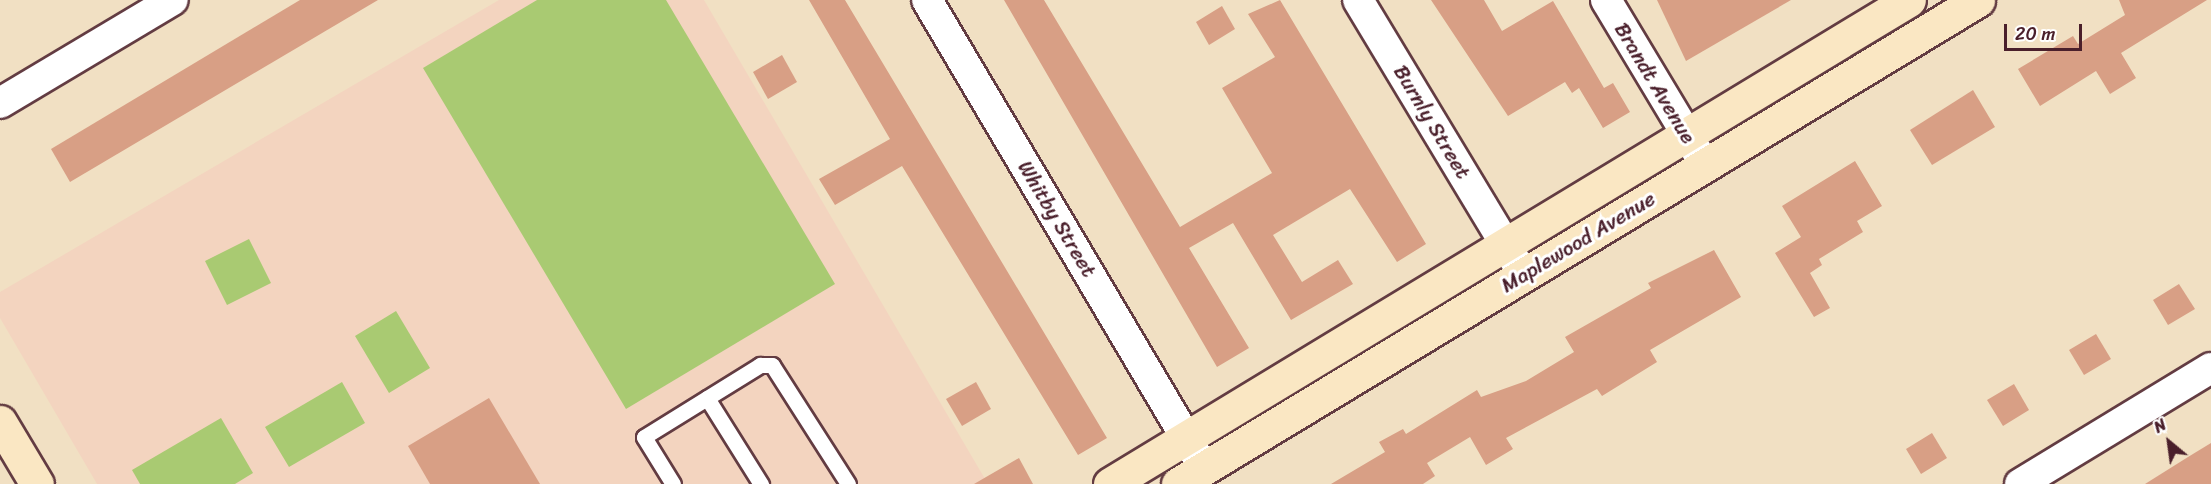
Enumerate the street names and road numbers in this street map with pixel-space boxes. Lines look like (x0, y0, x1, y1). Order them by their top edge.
street label: Brandt Avenue (1609, 18, 1701, 148)
street label: Burnly Street (1388, 61, 1476, 183)
street label: Whitby Street (1013, 156, 1101, 282)
street label: Maplewood Avenue (1497, 186, 1659, 298)

